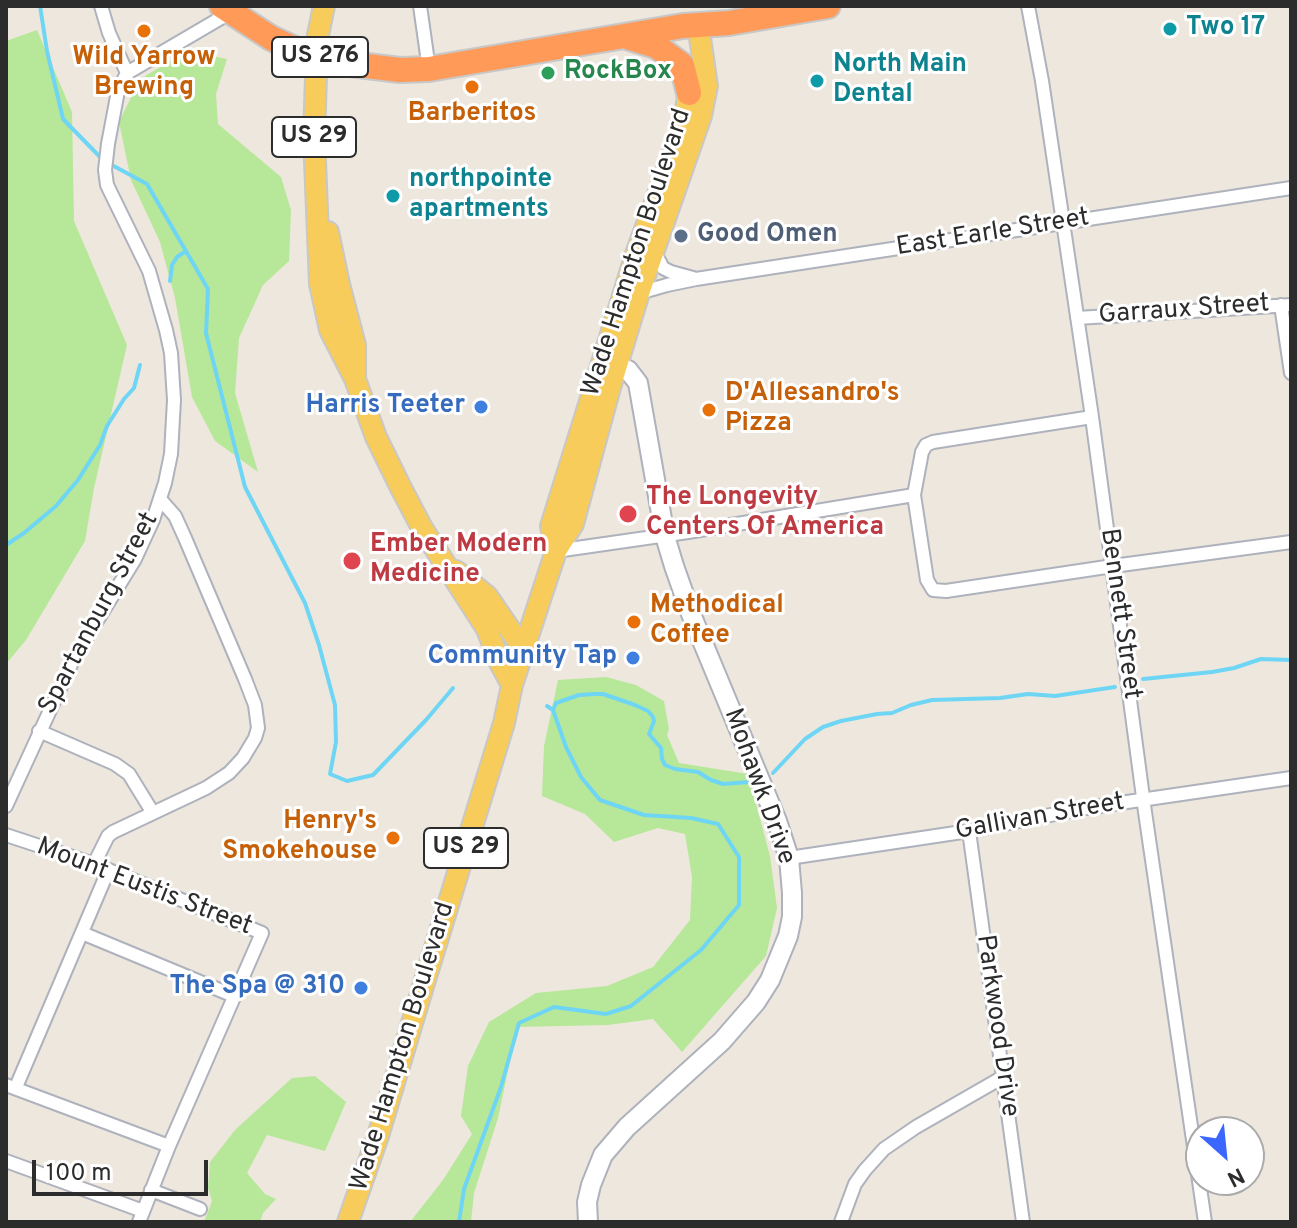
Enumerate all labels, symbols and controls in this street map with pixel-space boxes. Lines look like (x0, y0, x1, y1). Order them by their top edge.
place label: Two 17 (1186, 13, 1265, 45)
marker: Two 17 (1161, 20, 1179, 38)
marker: Wild Yarrow Brewing (135, 22, 153, 40)
road number: US 276 (272, 37, 368, 77)
place label: Wild Yarrow Brewing (72, 43, 216, 104)
place label: North Main Dental (833, 50, 967, 112)
place label: RockBox (564, 57, 672, 89)
marker: RockBox (539, 64, 557, 82)
marker: North Main Dental (808, 72, 826, 90)
marker: Barberitos (463, 78, 481, 96)
place label: Barberitos (408, 99, 536, 131)
street label: Wade Hampton Boulevard (577, 105, 699, 401)
road number: US 29 (272, 117, 356, 157)
place label: northpointe apartments (409, 165, 552, 226)
marker: northpointe apartments (384, 187, 402, 205)
street label: East Earle Street (894, 203, 1092, 265)
place label: Good Omen (697, 220, 838, 252)
marker: Good Omen (672, 227, 690, 245)
street label: Garraux Street (1098, 289, 1270, 333)
place label: D'Allesandro's Pizza (725, 379, 900, 440)
place label: Harris Teeter (306, 391, 465, 423)
marker: Harris Teeter (472, 398, 490, 416)
marker: D'Allesandro's Pizza (700, 401, 718, 419)
place label: The Longevity Centers Of America (646, 483, 884, 544)
marker: The Longevity Centers Of America (617, 503, 639, 525)
street label: Spartanburg Street (34, 508, 166, 720)
street label: Bennett Street (1092, 527, 1146, 701)
place label: Ember Modern Medicine (370, 530, 547, 592)
marker: Ember Modern Medicine (341, 550, 363, 572)
place label: Methodical Coffee (650, 591, 784, 652)
marker: Methodical Coffee (625, 613, 643, 631)
place label: Community Tap (428, 642, 617, 674)
marker: Community Tap (624, 649, 642, 667)
street label: Mohawk Drive (715, 705, 801, 869)
street label: Gallivan Street (953, 788, 1127, 848)
place label: Henry's Smokehouse (222, 807, 377, 868)
road number: US 29 (424, 828, 508, 868)
marker: Henry's Smokehouse (384, 829, 402, 847)
street label: Mount Eustis Street (32, 833, 256, 943)
street label: Wade Hampton Boulevard (345, 899, 463, 1195)
street label: Parkwood Drive (968, 933, 1024, 1119)
place label: The Spa @ 310 (170, 972, 345, 1004)
marker: The Spa @ 310 (352, 979, 370, 997)
north arrow (1185, 1116, 1265, 1196)
scale bar (36, 1144, 212, 1194)
text: 100 m (46, 1159, 112, 1189)
text: N (1222, 1160, 1248, 1192)

